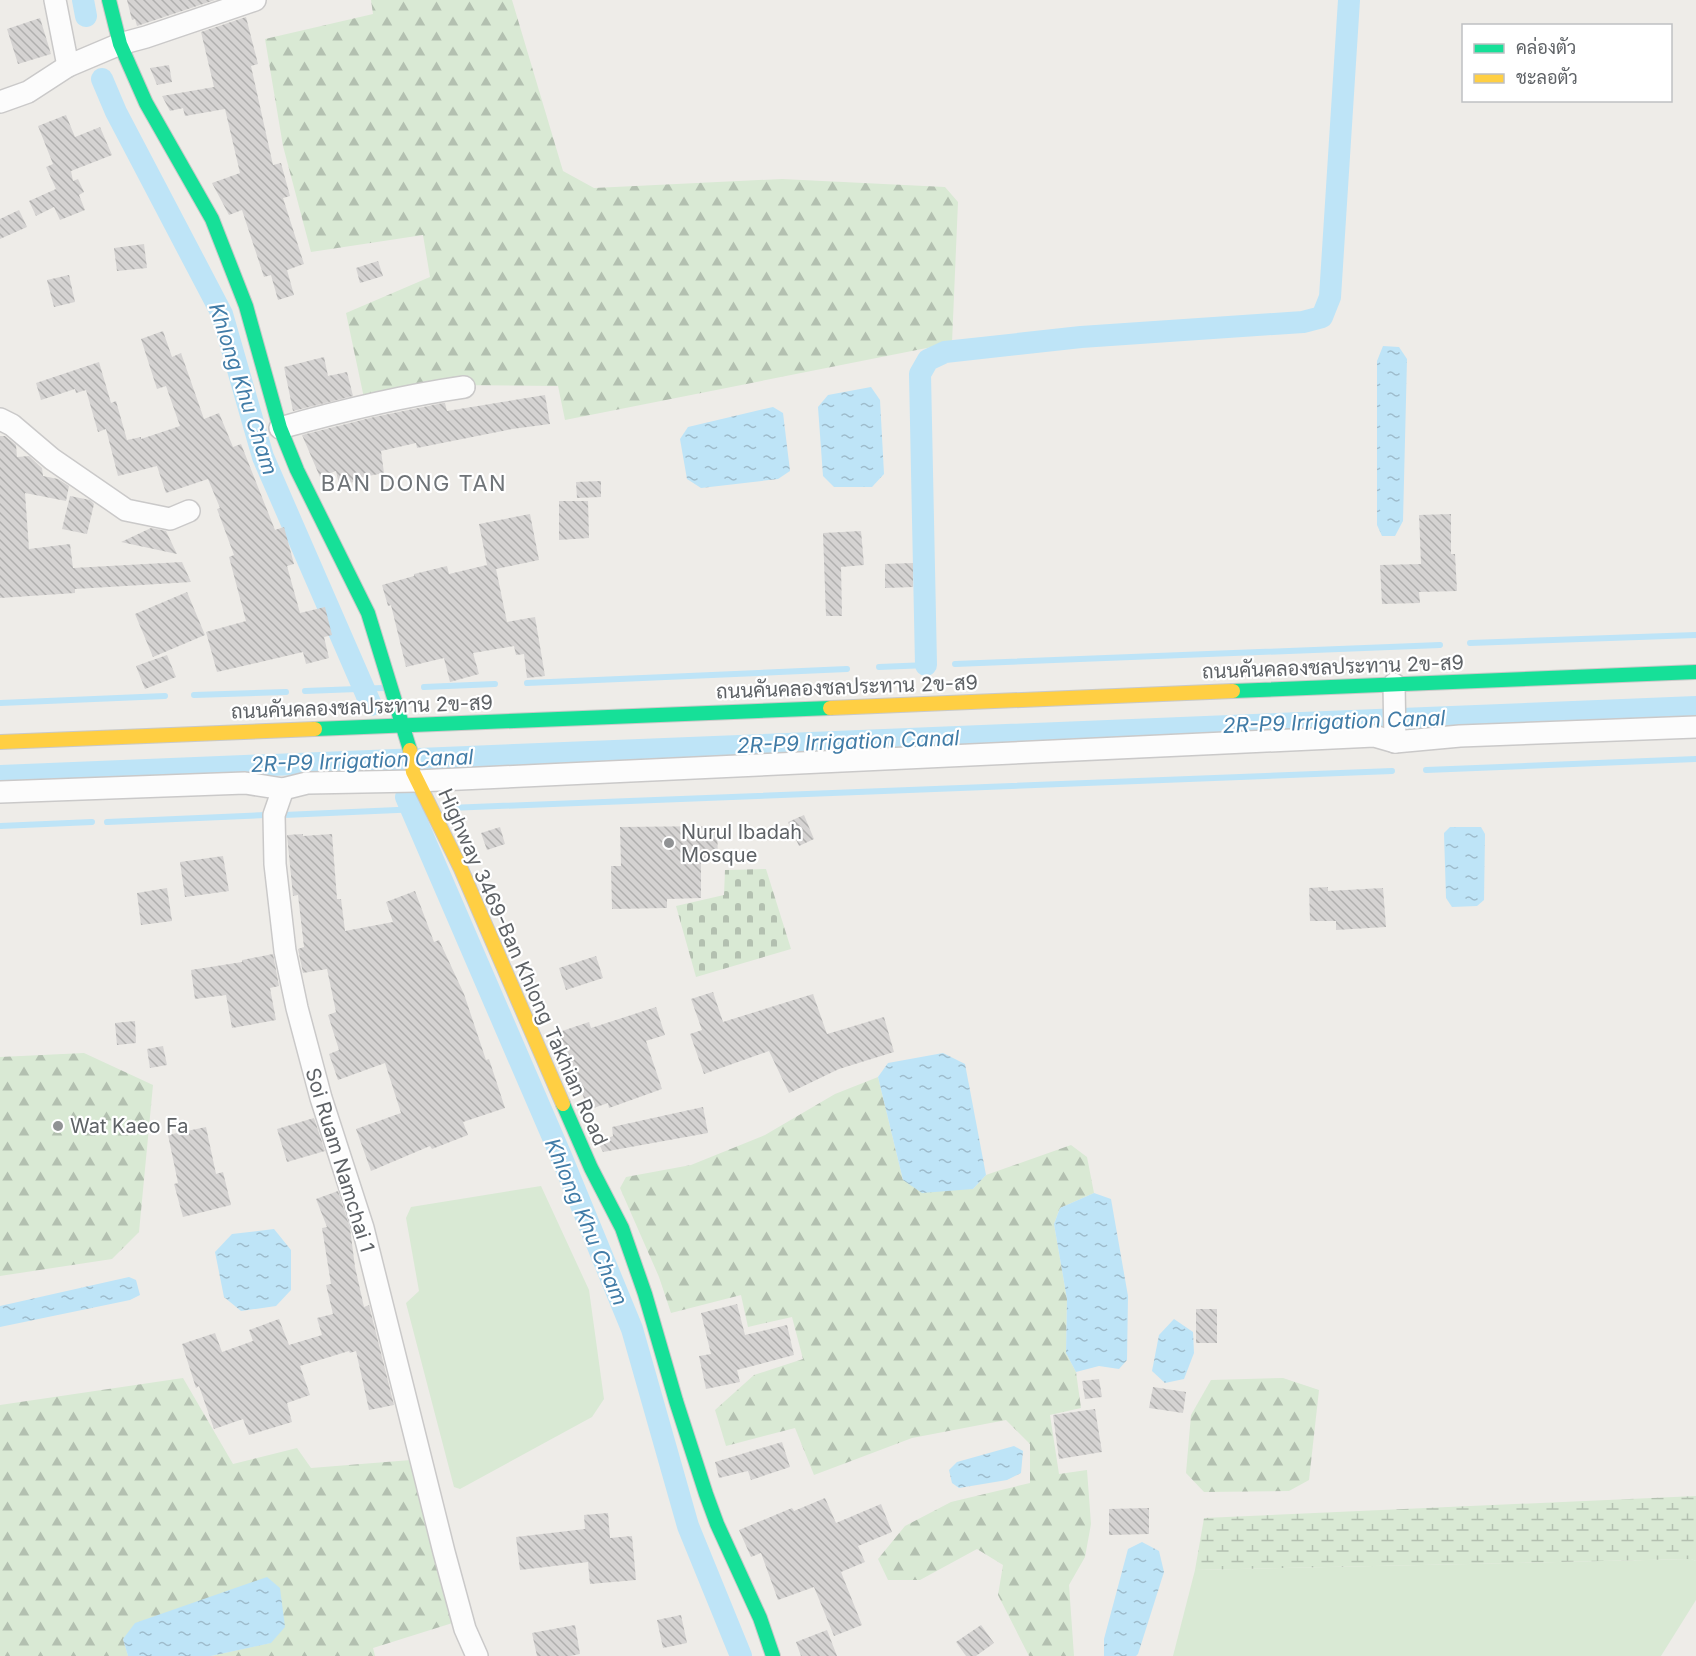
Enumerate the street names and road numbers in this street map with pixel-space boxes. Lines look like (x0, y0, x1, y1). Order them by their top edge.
street label: ถนนคันคลองชลประทาน 2ข-ส9 (1202, 650, 1464, 684)
street label: ถนนคันคลองชลประทาน 2ข-ส9 (716, 670, 978, 704)
street label: ถนนคันคลองชลประทาน 2ข-ส9 (231, 690, 493, 724)
street label: Highway 3469-Ban Khlong Takhian Road (433, 785, 613, 1149)
street label: Soi Ruam Namchai 1 (301, 1065, 379, 1255)

